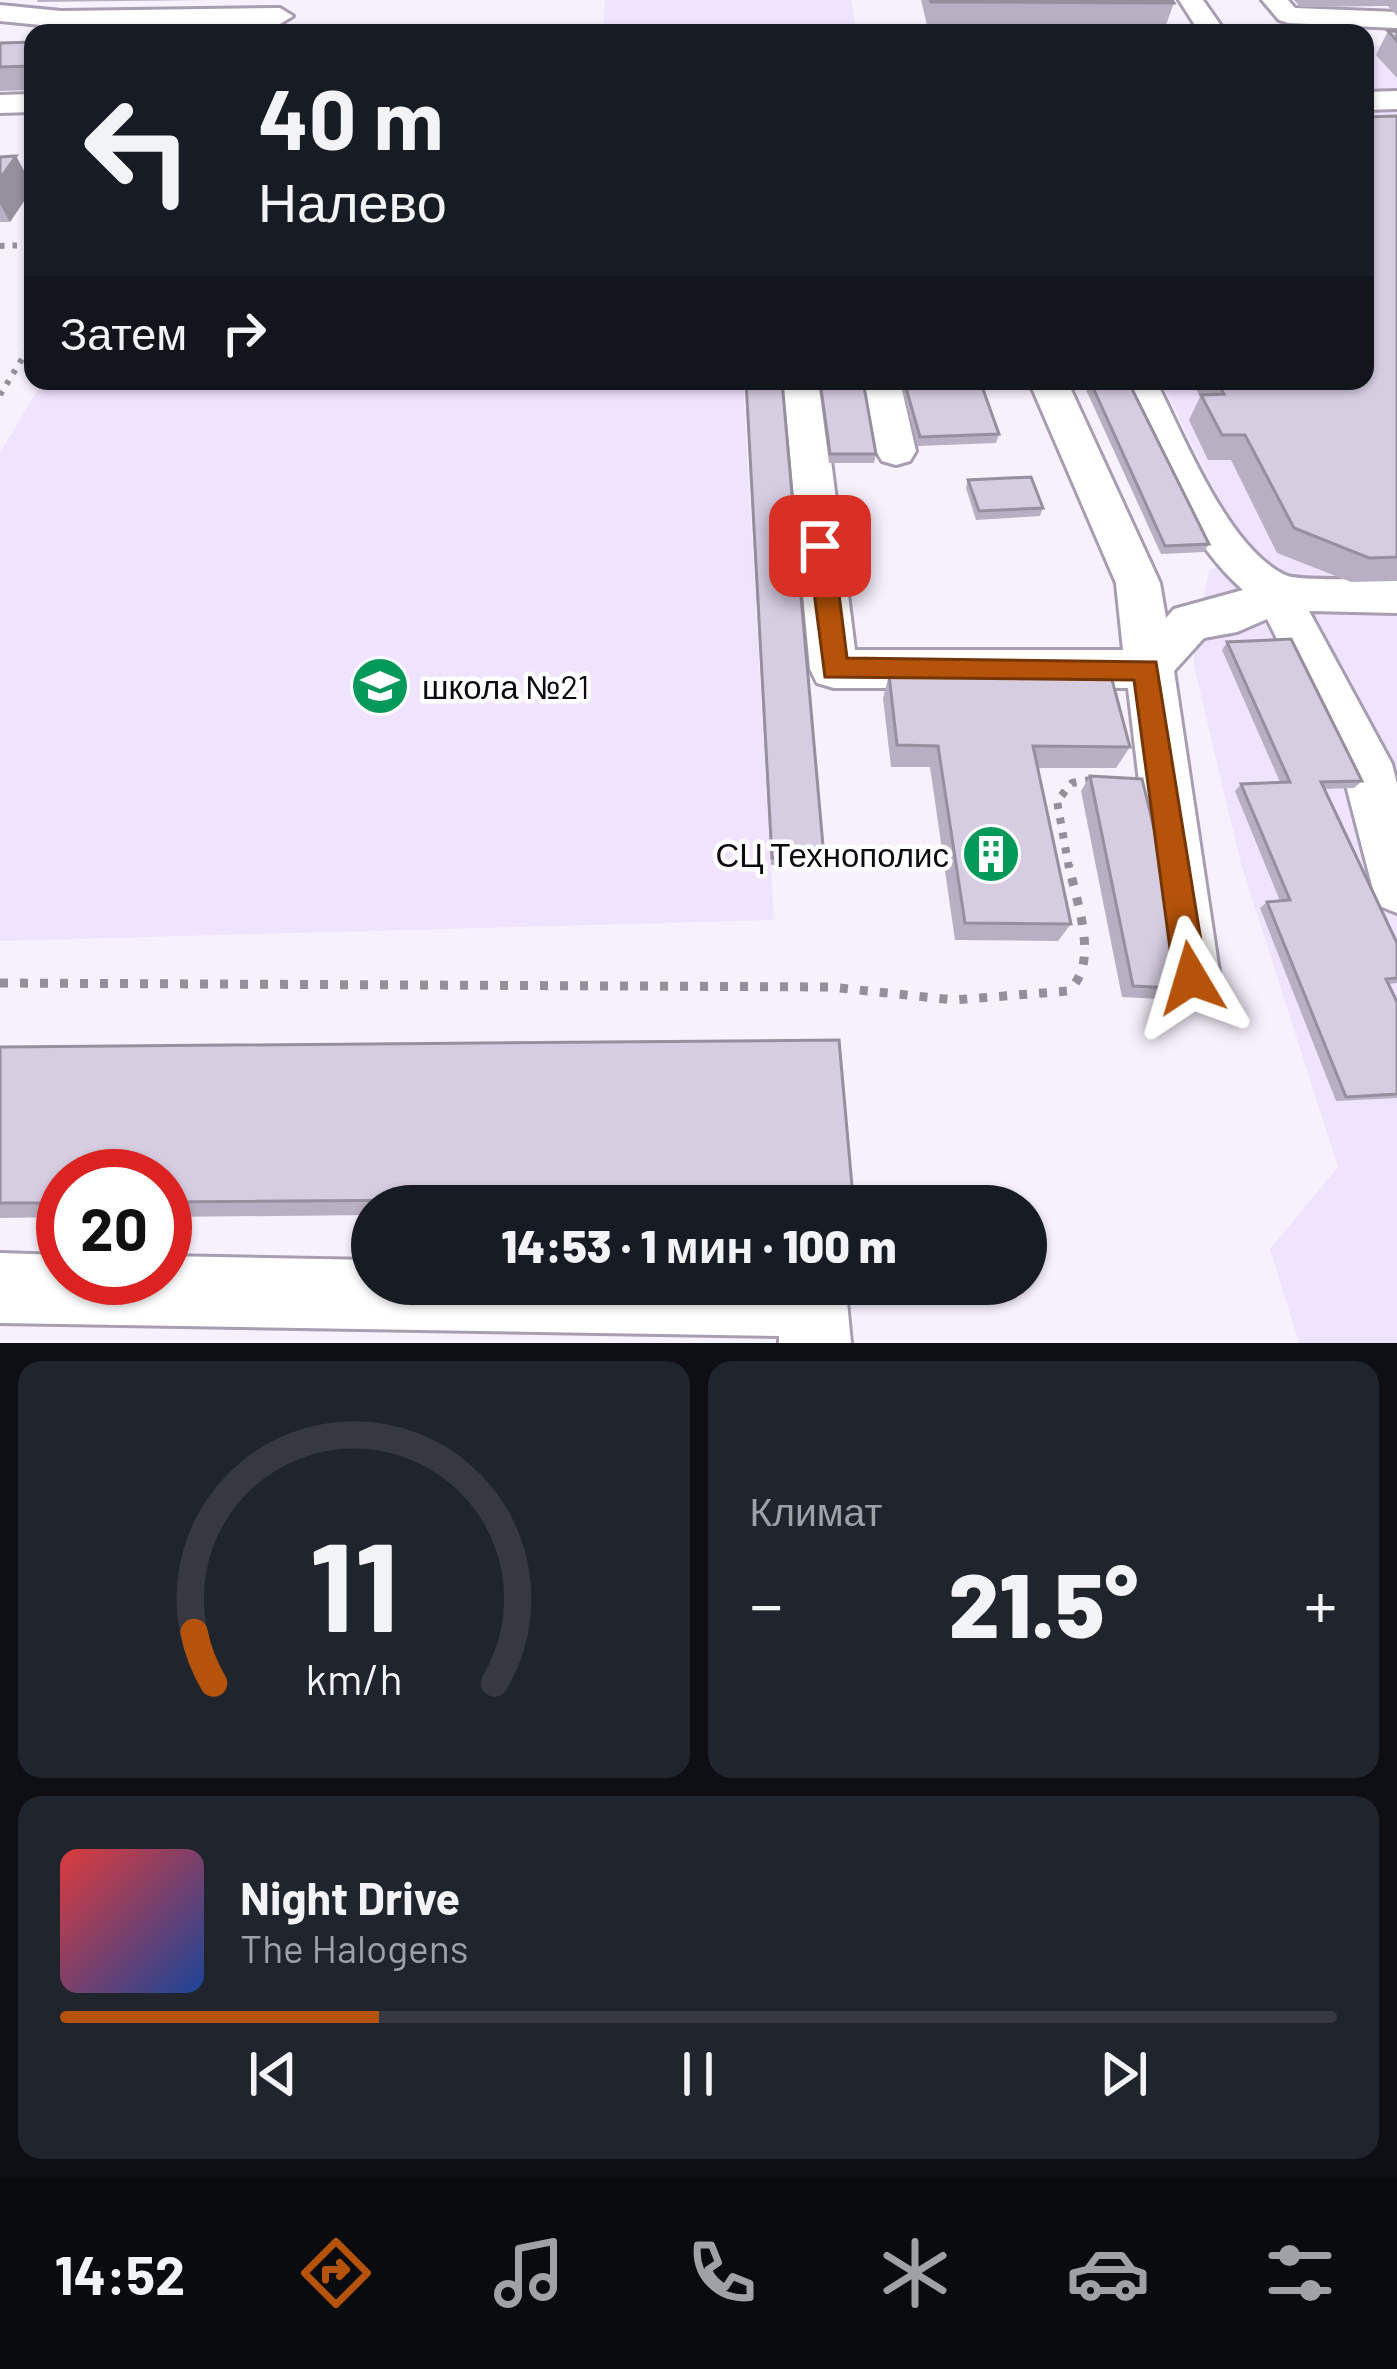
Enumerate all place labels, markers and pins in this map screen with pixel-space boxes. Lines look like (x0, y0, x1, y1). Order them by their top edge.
pin (769, 495, 871, 597)
school or university icon: школа №21 (349, 655, 411, 717)
place label: школа №21 (422, 666, 589, 706)
building icon: СЦ Технополис (960, 823, 1022, 885)
place label: СЦ Технополис (715, 834, 949, 874)

